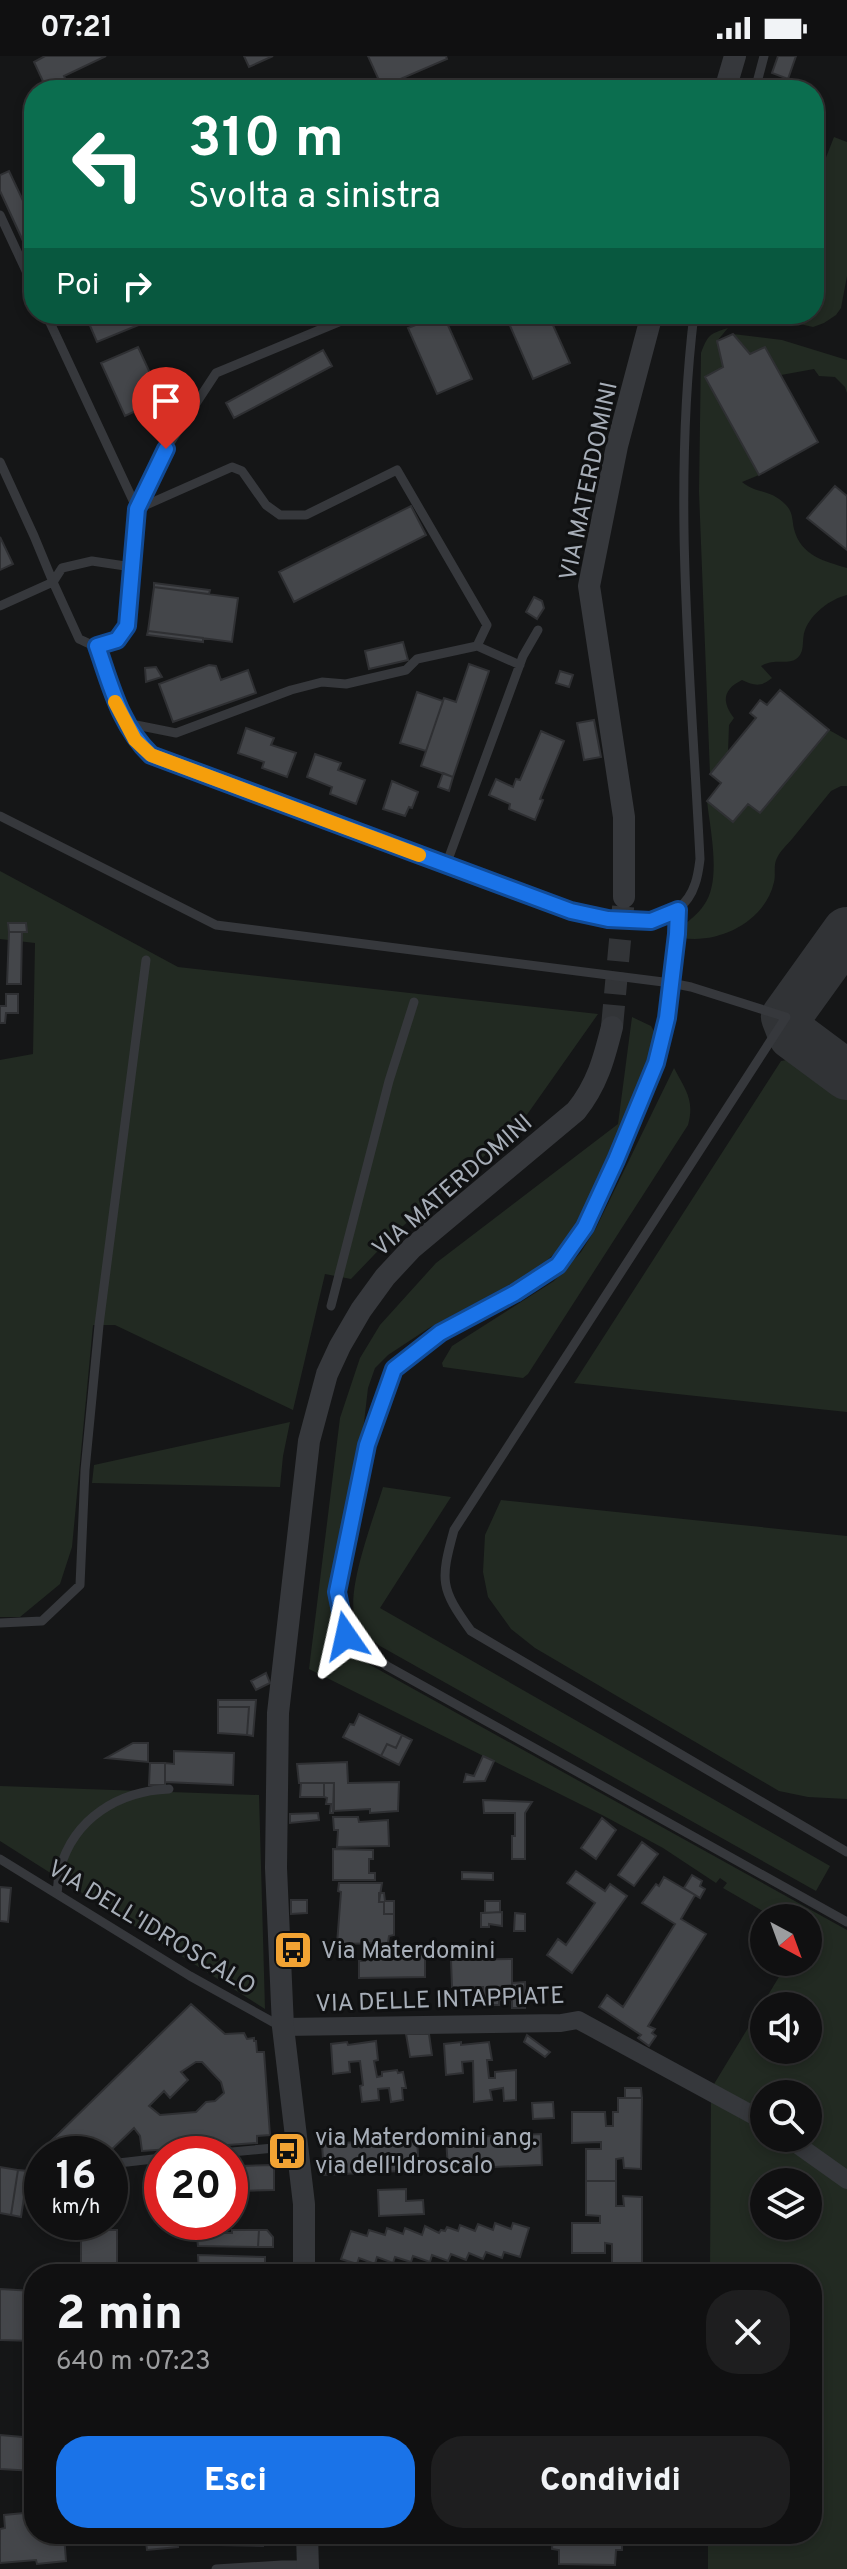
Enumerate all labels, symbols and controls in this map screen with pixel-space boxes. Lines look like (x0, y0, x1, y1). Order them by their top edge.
text: 07:21 (40, 10, 113, 47)
text: 310 m (188, 106, 344, 176)
icon: left (56, 112, 160, 216)
text: Svolta a sinistra (188, 175, 441, 221)
icon: right (115, 264, 159, 308)
text: Poi (56, 268, 99, 305)
pin (132, 367, 200, 449)
icon: arrive (144, 379, 188, 423)
street label: VIA MATERDOMINI (554, 379, 626, 584)
street label: VIA MATERDOMINI (367, 1109, 540, 1264)
position arrow (304, 1594, 388, 1678)
street label: VIA DELL'IDROSCALO (41, 1855, 261, 2003)
north arrow (750, 1904, 822, 1976)
map controls (750, 1904, 822, 2240)
bus stop icon: Via Materdomini (272, 1929, 314, 1971)
place label: Via Materdomini (321, 1937, 495, 1967)
street label: VIA DELLE INTAPPIATE (315, 1982, 565, 2020)
button: sound (750, 1992, 822, 2064)
button: search (750, 2080, 822, 2152)
place label: via Materdomini ang. via dell'Idroscalo (315, 2124, 537, 2182)
bus stop icon: via Materdomini ang. via dell'Idroscalo (266, 2130, 308, 2172)
speed limit sign: 20 (144, 2136, 248, 2240)
text: 16 (56, 2153, 96, 2203)
button: layers (750, 2168, 822, 2240)
text: km/h (52, 2195, 100, 2221)
text: 2 min (56, 2286, 183, 2346)
button: close (706, 2290, 790, 2374)
text: 640 m · 07:23 (56, 2346, 211, 2379)
button: Esci (56, 2436, 415, 2528)
button: Condividi (431, 2436, 790, 2528)

